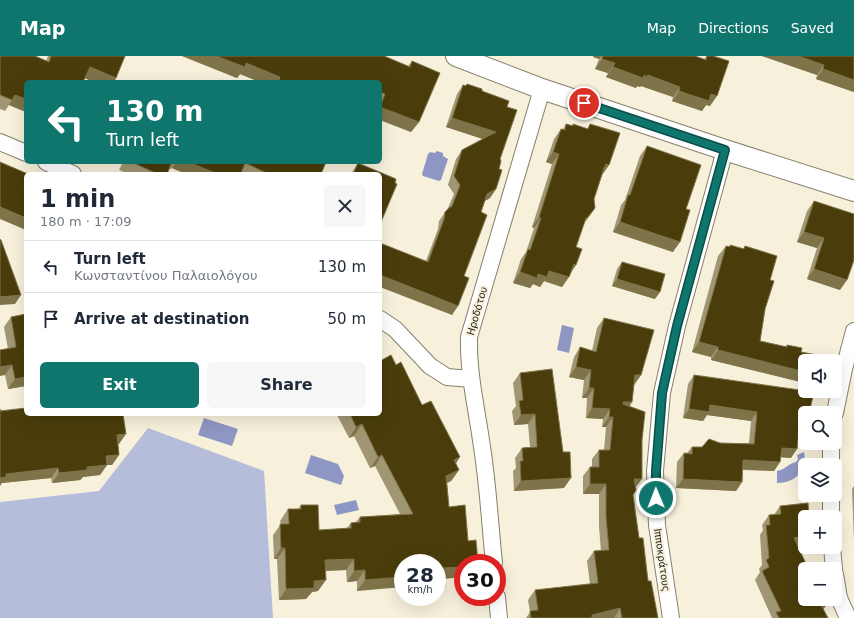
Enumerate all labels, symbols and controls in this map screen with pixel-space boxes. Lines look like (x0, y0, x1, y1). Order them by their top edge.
text: Map (20, 17, 65, 39)
text: Map (647, 20, 676, 36)
text: Directions (698, 20, 769, 36)
text: Saved (791, 20, 834, 36)
pin (567, 86, 601, 120)
icon: arrive (573, 92, 595, 114)
text: 130 m (106, 95, 203, 128)
icon: left (40, 96, 92, 148)
text: Turn left (106, 129, 179, 150)
text: 1 min (40, 185, 115, 213)
button: close (324, 185, 366, 227)
text: 180 m · 17:09 (40, 214, 131, 229)
text: Turn left (74, 250, 146, 268)
icon: left (40, 256, 62, 278)
text: 130 m (318, 258, 366, 276)
text: Κωνσταντίνου Παλαιολόγου (74, 268, 257, 283)
street label: Ηροδότου (465, 285, 489, 337)
icon: arrive (40, 308, 62, 330)
text: Arrive at destination (74, 310, 249, 328)
text: 50 m (328, 310, 366, 328)
map controls (798, 354, 842, 606)
button: sound (798, 354, 842, 398)
button: Exit (40, 362, 199, 408)
button: Share (207, 362, 366, 408)
button: search (798, 406, 842, 450)
button: layers (798, 458, 842, 502)
position arrow (635, 477, 677, 519)
button: + (798, 510, 842, 554)
street label: Ιπποκράτους (652, 528, 672, 592)
speed limit sign: 30 (454, 554, 506, 606)
button: − (798, 562, 842, 606)
text: 28 (406, 563, 434, 587)
text: km/h (407, 584, 433, 595)

